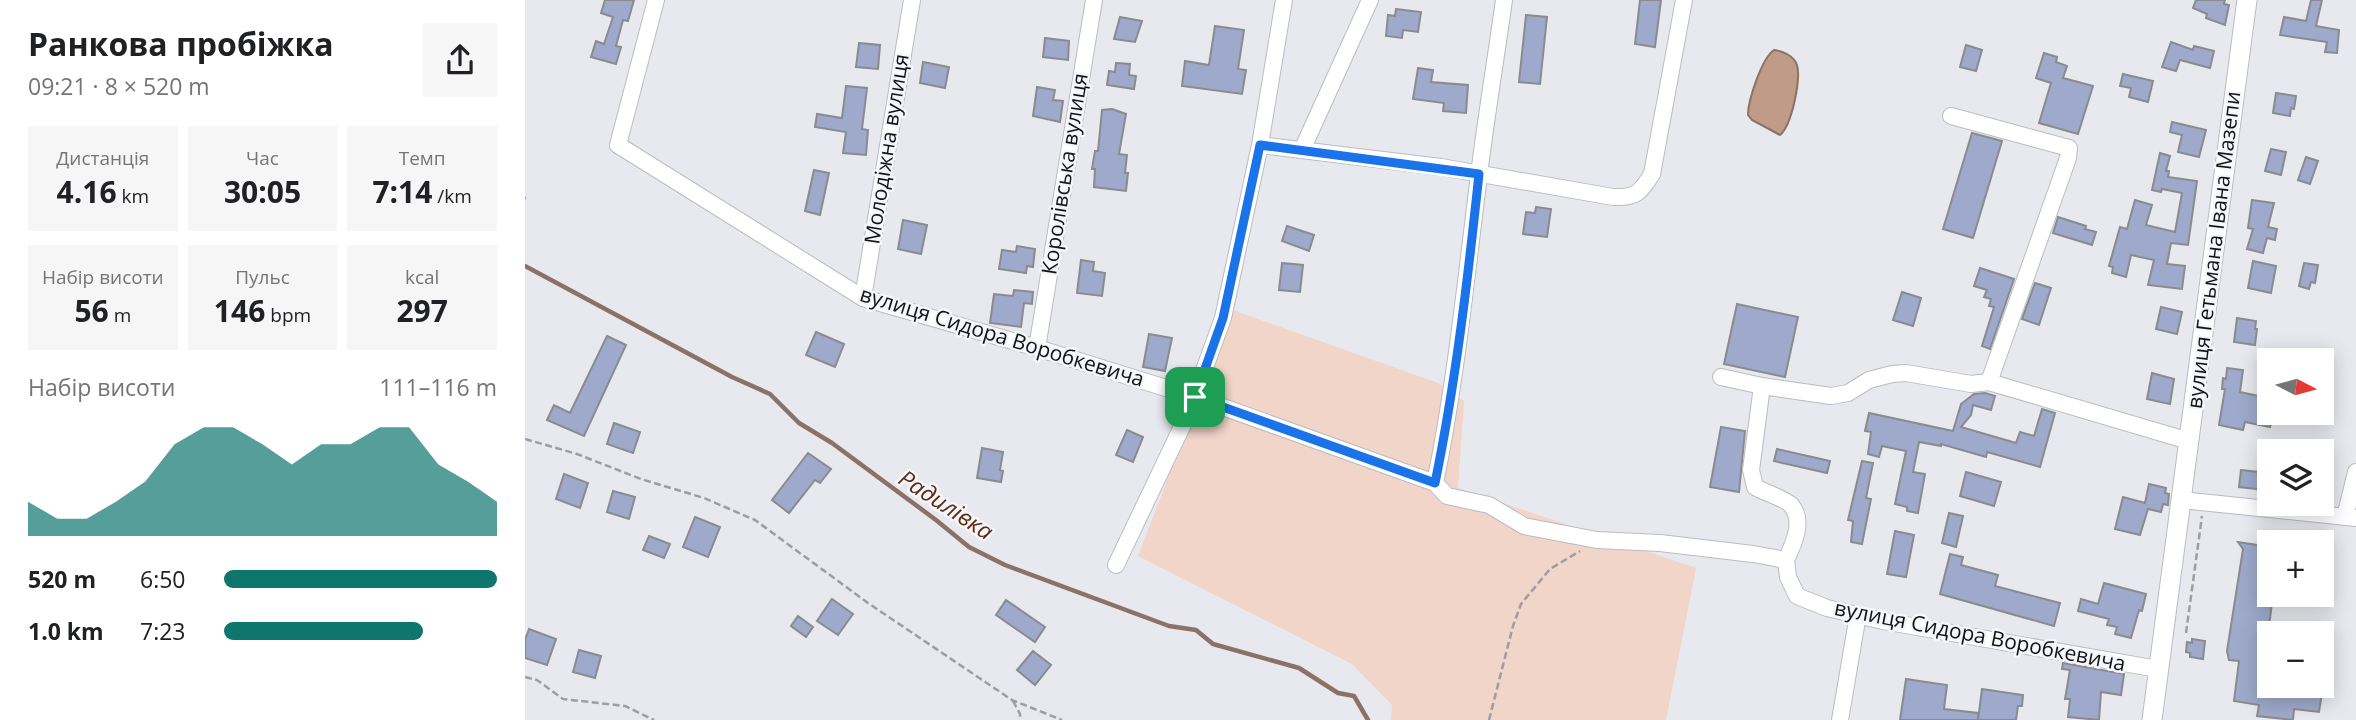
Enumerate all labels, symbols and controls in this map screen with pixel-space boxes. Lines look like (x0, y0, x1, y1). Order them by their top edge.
text: Ранкова пробіжка (28, 22, 334, 65)
button: share (423, 23, 497, 97)
street label: Молодіжна вулиця (857, 52, 915, 246)
text: 09:21 · 8 × 520 m (28, 70, 210, 102)
street label: Королівська вулиця (1034, 71, 1094, 277)
street label: вулиця Гетьмана Івана Мазепи (2180, 90, 2246, 410)
text: Дистанція (56, 145, 149, 171)
text: Час (246, 145, 279, 171)
text: Темп (399, 145, 446, 171)
text: 4.16 (57, 171, 117, 212)
text: 30:05 (224, 171, 301, 212)
text: 7:14 (372, 171, 432, 212)
text: km (117, 183, 149, 209)
text: /km (432, 183, 472, 209)
text: Набір висоти (42, 264, 164, 290)
text: Пульс (235, 264, 290, 290)
text: kcal (405, 264, 439, 290)
street label: вулиця Сидора Воробкевича (857, 279, 1148, 393)
text: 56 (74, 290, 109, 331)
text: 146 (214, 290, 265, 331)
text: 297 (396, 290, 448, 331)
text: m (109, 302, 131, 328)
text: bpm (265, 302, 311, 328)
north arrow (2257, 348, 2335, 425)
map controls (2257, 348, 2334, 698)
pin (1165, 367, 1225, 427)
text: Набір висоти (28, 371, 175, 403)
text: 111–116 m (379, 371, 497, 403)
icon: arrive (1176, 378, 1214, 416)
button: layers (2257, 439, 2334, 516)
water label: Радилівка (893, 462, 1000, 547)
button: + (2257, 530, 2334, 607)
text: 520 m (28, 563, 96, 595)
text: 6:50 (140, 563, 186, 595)
street label: вулиця Сидора Воробкевича (1832, 593, 2128, 677)
text: 1.0 km (28, 615, 104, 647)
text: 7:23 (140, 615, 186, 647)
button: − (2257, 621, 2334, 698)

